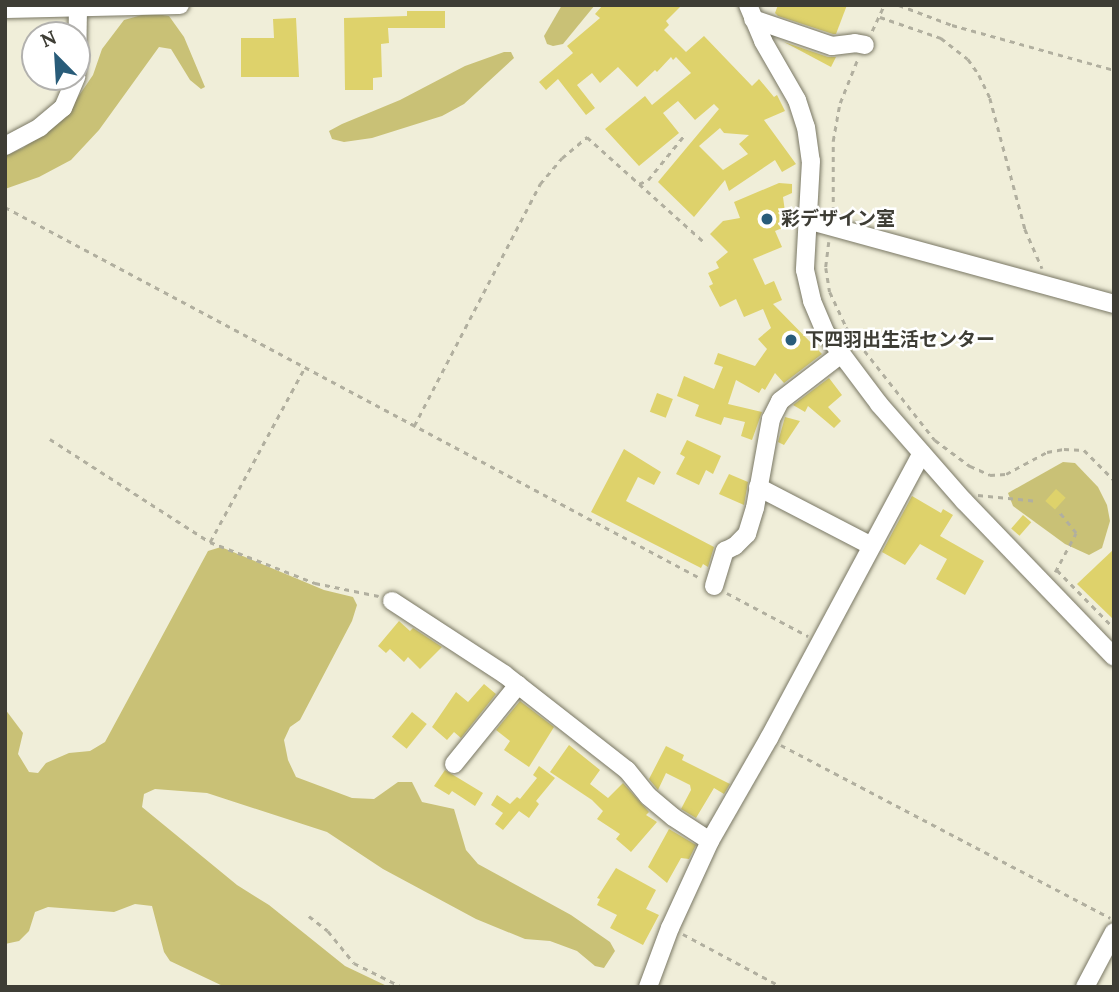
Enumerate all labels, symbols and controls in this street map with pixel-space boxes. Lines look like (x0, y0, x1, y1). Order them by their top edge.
north arrow (21, 21, 91, 91)
text: N (37, 25, 60, 53)
place label: 彩デザイン室 (781, 208, 895, 230)
marker: 彩デザイン室 (759, 211, 775, 227)
place label: 下四羽出生活センター (805, 329, 995, 351)
marker: 下四羽出生活センター (783, 332, 799, 348)

